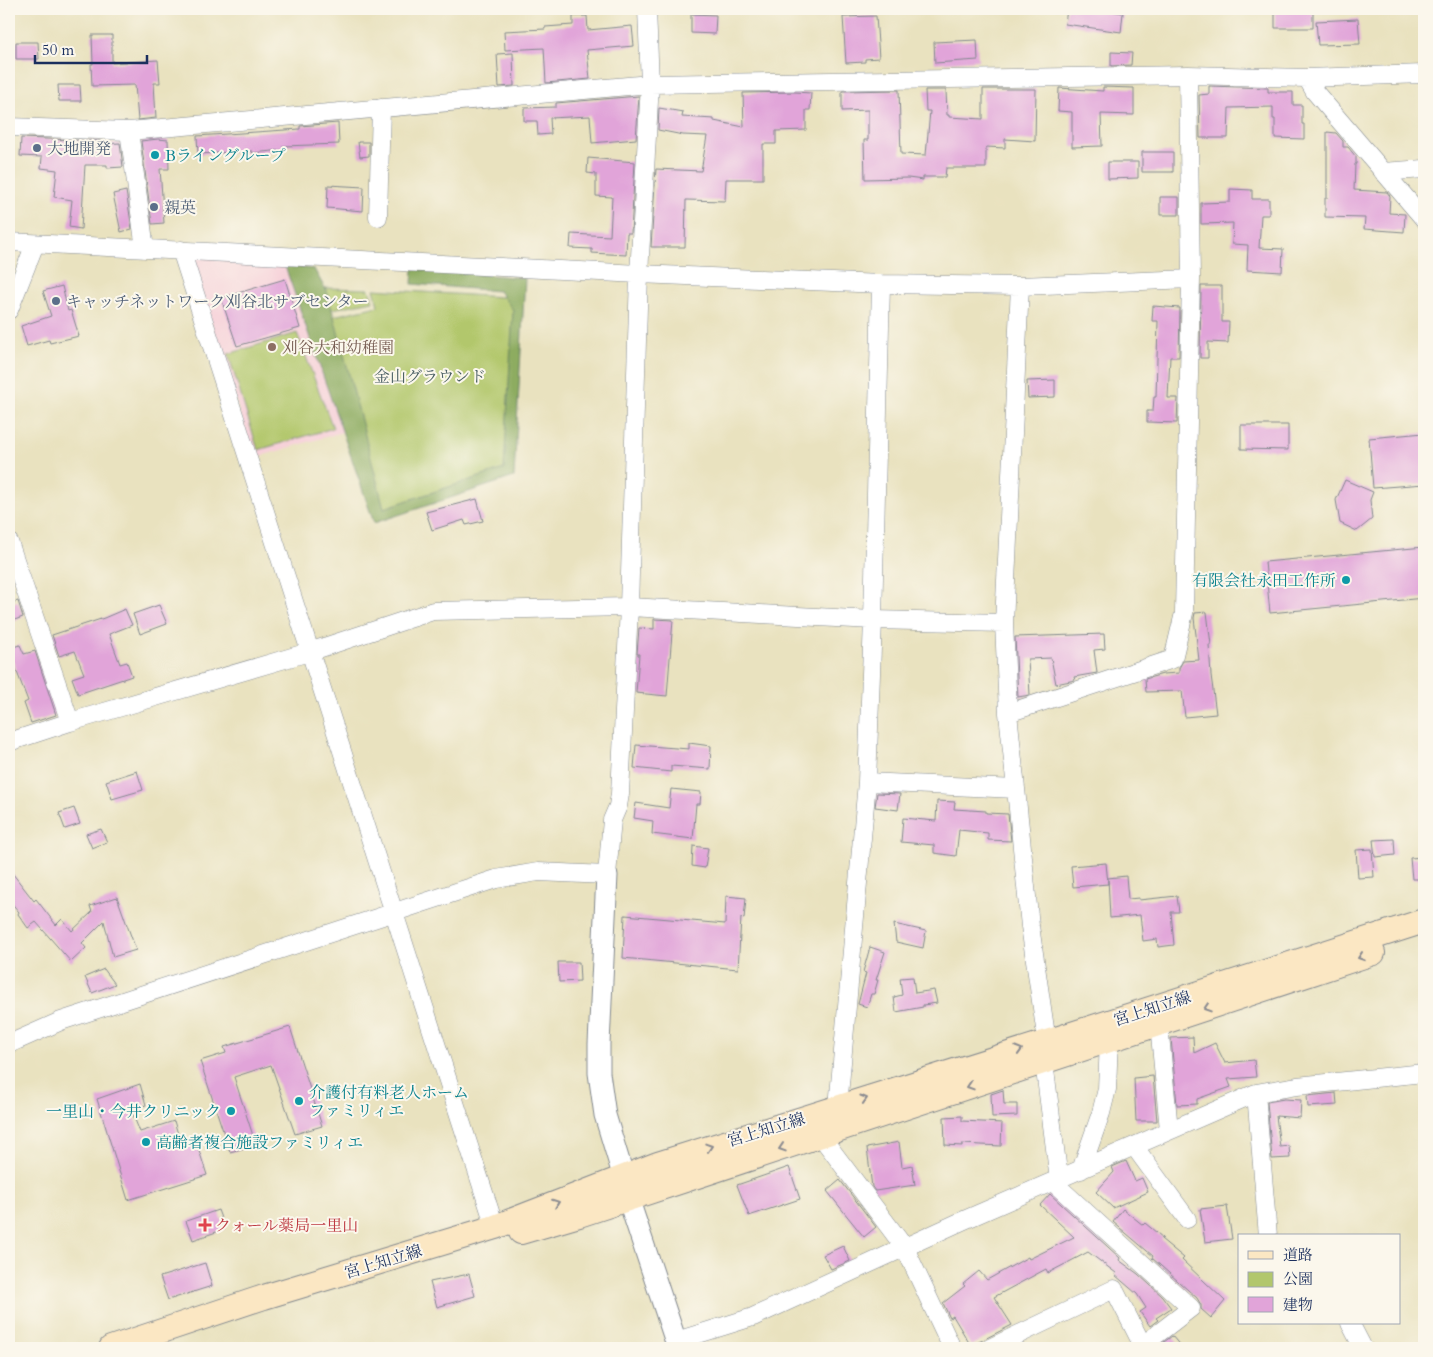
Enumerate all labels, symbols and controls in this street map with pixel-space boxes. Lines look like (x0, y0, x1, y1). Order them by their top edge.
scale bar (35, 32, 148, 64)
text: 50 m (42, 40, 74, 60)
place label: 大地開発 (47, 138, 111, 160)
marker: 大地開発 (31, 142, 43, 154)
place label: Bライングループ (165, 145, 286, 167)
marker: Bライングループ (149, 149, 161, 161)
place label: 親英 (164, 197, 196, 219)
marker: 親英 (148, 201, 160, 213)
place label: キャッチネットワーク刈谷北サブセンター (66, 291, 369, 313)
marker: キャッチネットワーク刈谷北サブセンター (50, 295, 62, 307)
place label: 刈谷大和幼稚園 (282, 337, 394, 359)
marker: 刈谷大和幼稚園 (266, 341, 278, 353)
park label: 金山グラウンド (374, 366, 486, 388)
place label: 有限会社永田工作所 (1192, 570, 1336, 592)
marker: 有限会社永田工作所 (1340, 574, 1352, 586)
one-way arrow (1358, 951, 1366, 961)
street label: 宮上知立線 (1111, 986, 1194, 1032)
one-way arrow (1203, 1002, 1212, 1012)
one-way arrow (1014, 1046, 1023, 1056)
one-way arrow (966, 1080, 974, 1090)
place label: 介護付有料老人ホーム ファミリィエ (309, 1082, 469, 1122)
one-way arrow (859, 1094, 867, 1104)
marker: 介護付有料老人ホーム ファミリィエ (293, 1095, 305, 1107)
place label: 一里山・今井クリニック (46, 1101, 221, 1123)
marker: 一里山・今井クリニック (225, 1105, 237, 1117)
street label: 宮上知立線 (725, 1108, 808, 1152)
place label: 高齢者複合施設ファミリィエ (156, 1132, 363, 1154)
marker: 高齢者複合施設ファミリィエ (140, 1136, 152, 1148)
one-way arrow (778, 1142, 787, 1152)
one-way arrow (704, 1143, 712, 1153)
one-way arrow (551, 1199, 560, 1210)
place label: クォール薬局一里山 (215, 1215, 358, 1237)
marker: クォール薬局一里山 (199, 1219, 211, 1231)
legend (1238, 1234, 1400, 1324)
street label: 宮上知立線 (342, 1240, 425, 1284)
text: 道路 (1283, 1245, 1313, 1265)
text: 公園 (1283, 1269, 1313, 1289)
text: 建物 (1283, 1295, 1313, 1315)

